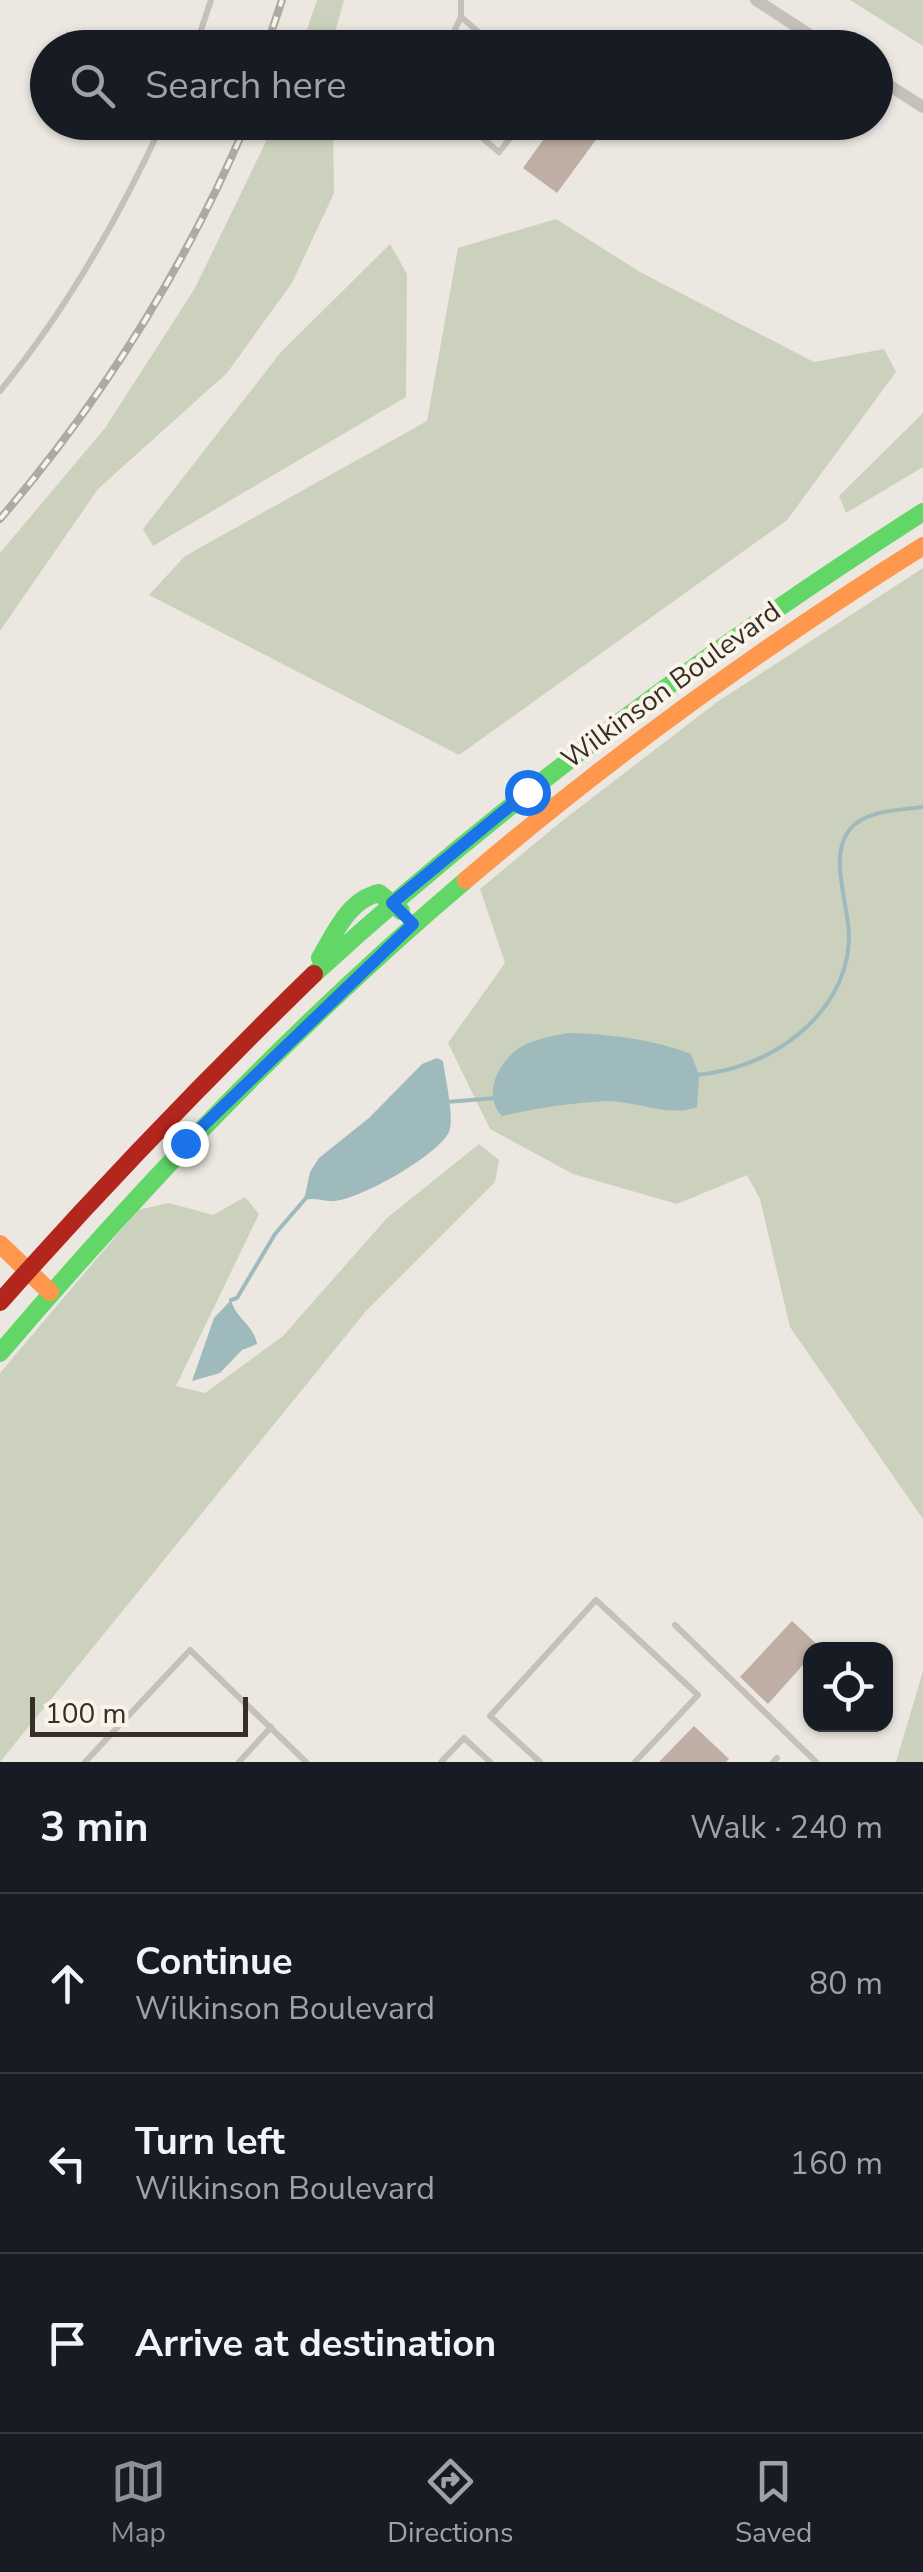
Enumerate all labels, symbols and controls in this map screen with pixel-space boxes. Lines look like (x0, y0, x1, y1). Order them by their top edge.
search box (30, 30, 893, 140)
icon: search (65, 58, 120, 113)
text: Search here (145, 60, 346, 111)
street label: Wilkinson Boulevard (554, 593, 788, 777)
route start (505, 770, 551, 816)
route end (163, 1121, 209, 1167)
map controls (803, 1642, 893, 1732)
button: locate (803, 1642, 893, 1732)
scale bar (30, 1692, 248, 1736)
text: 100 m (45, 1695, 127, 1733)
text: 3 min (40, 1799, 149, 1856)
text: Walk · 240 m (690, 1806, 883, 1849)
text: Continue (135, 1936, 293, 1987)
icon: ahead (40, 1956, 95, 2011)
text: 80 m (809, 1962, 883, 2005)
text: Wilkinson Boulevard (135, 1987, 435, 2030)
text: Turn left (135, 2116, 285, 2167)
icon: left (40, 2136, 95, 2191)
text: 160 m (790, 2142, 883, 2185)
text: Wilkinson Boulevard (135, 2167, 435, 2210)
icon: arrive (40, 2316, 95, 2371)
text: Arrive at destination (135, 2318, 496, 2369)
tab: Map (111, 2454, 166, 2552)
tab: Directions (387, 2454, 513, 2552)
tab: Saved (735, 2454, 812, 2552)

